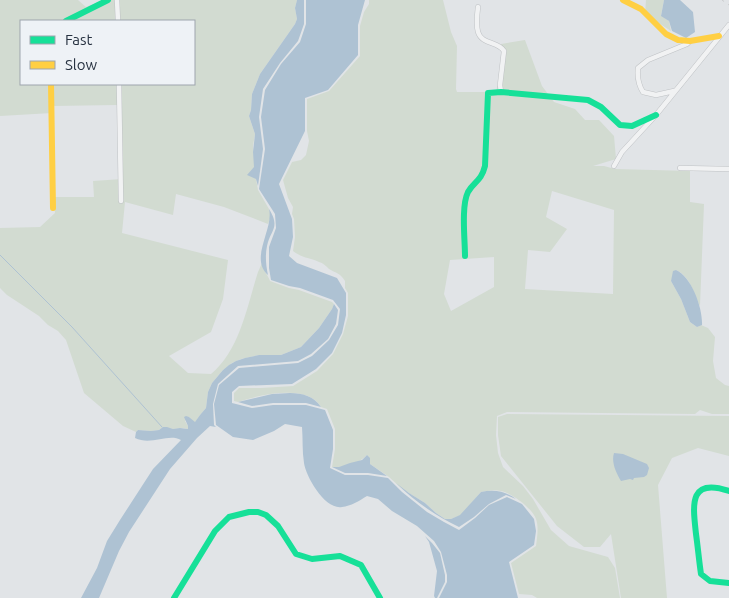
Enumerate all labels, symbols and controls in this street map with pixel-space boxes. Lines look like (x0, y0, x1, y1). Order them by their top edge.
legend (20, 20, 195, 85)
text: Fast (65, 31, 93, 48)
text: Slow (65, 56, 98, 73)

